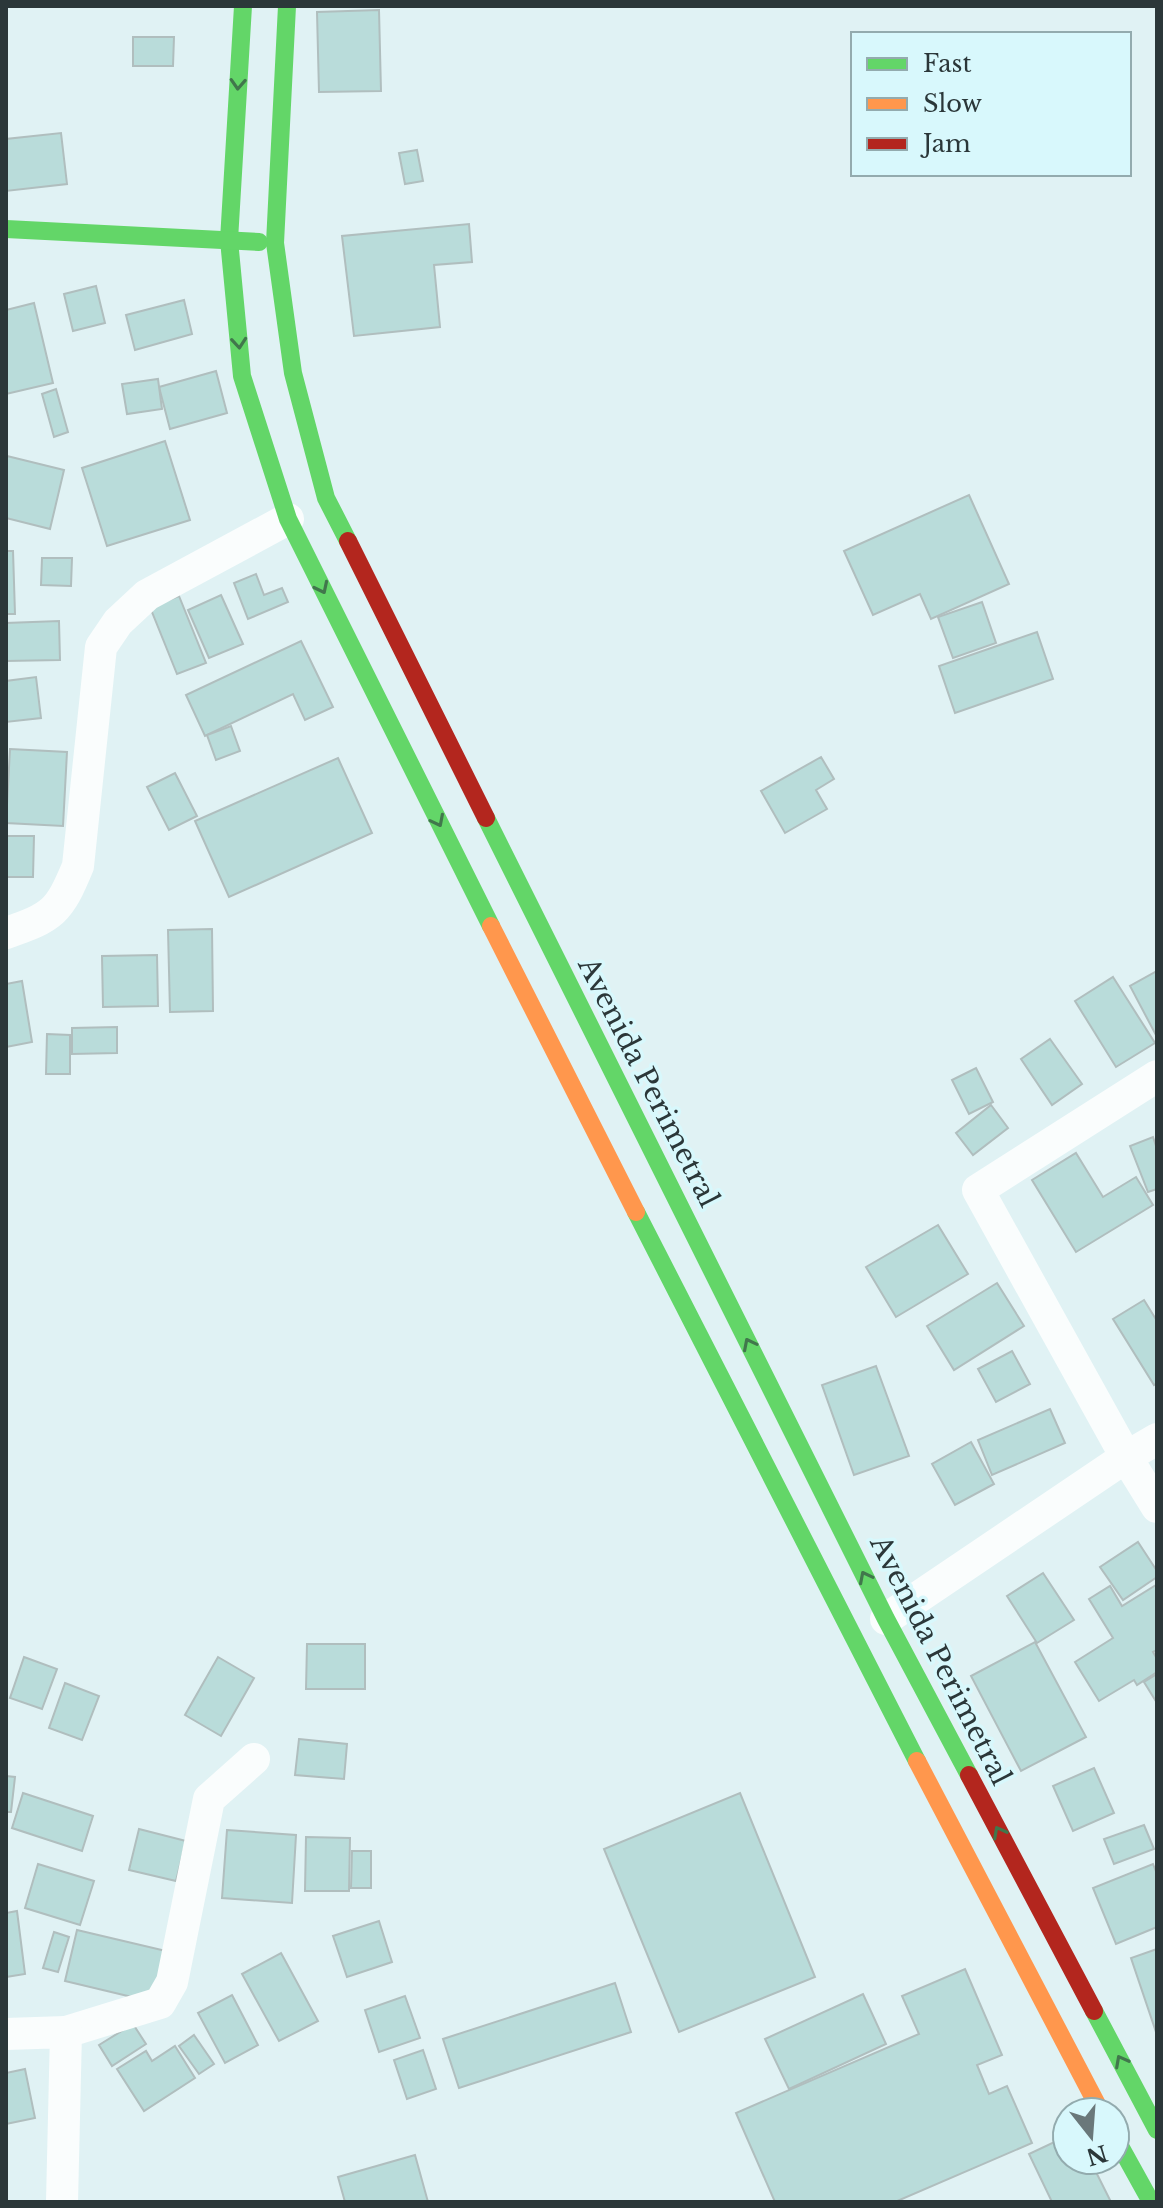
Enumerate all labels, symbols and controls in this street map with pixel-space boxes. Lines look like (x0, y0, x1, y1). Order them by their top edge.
legend (851, 32, 1131, 176)
text: Fast (923, 49, 971, 78)
one-way arrow (230, 78, 247, 91)
text: Slow (923, 89, 982, 118)
text: Jam (920, 129, 971, 158)
one-way arrow (230, 337, 247, 350)
one-way arrow (312, 579, 328, 594)
one-way arrow (428, 812, 443, 827)
street label: Avenida Perimetral (570, 951, 727, 1213)
one-way arrow (743, 1338, 759, 1353)
street label: Avenida Perimetral (862, 1529, 1019, 1791)
one-way arrow (859, 1570, 875, 1585)
one-way arrow (993, 1825, 1008, 1840)
one-way arrow (1115, 2055, 1130, 2070)
north arrow (1051, 2096, 1131, 2176)
text: N (1083, 2139, 1111, 2171)

